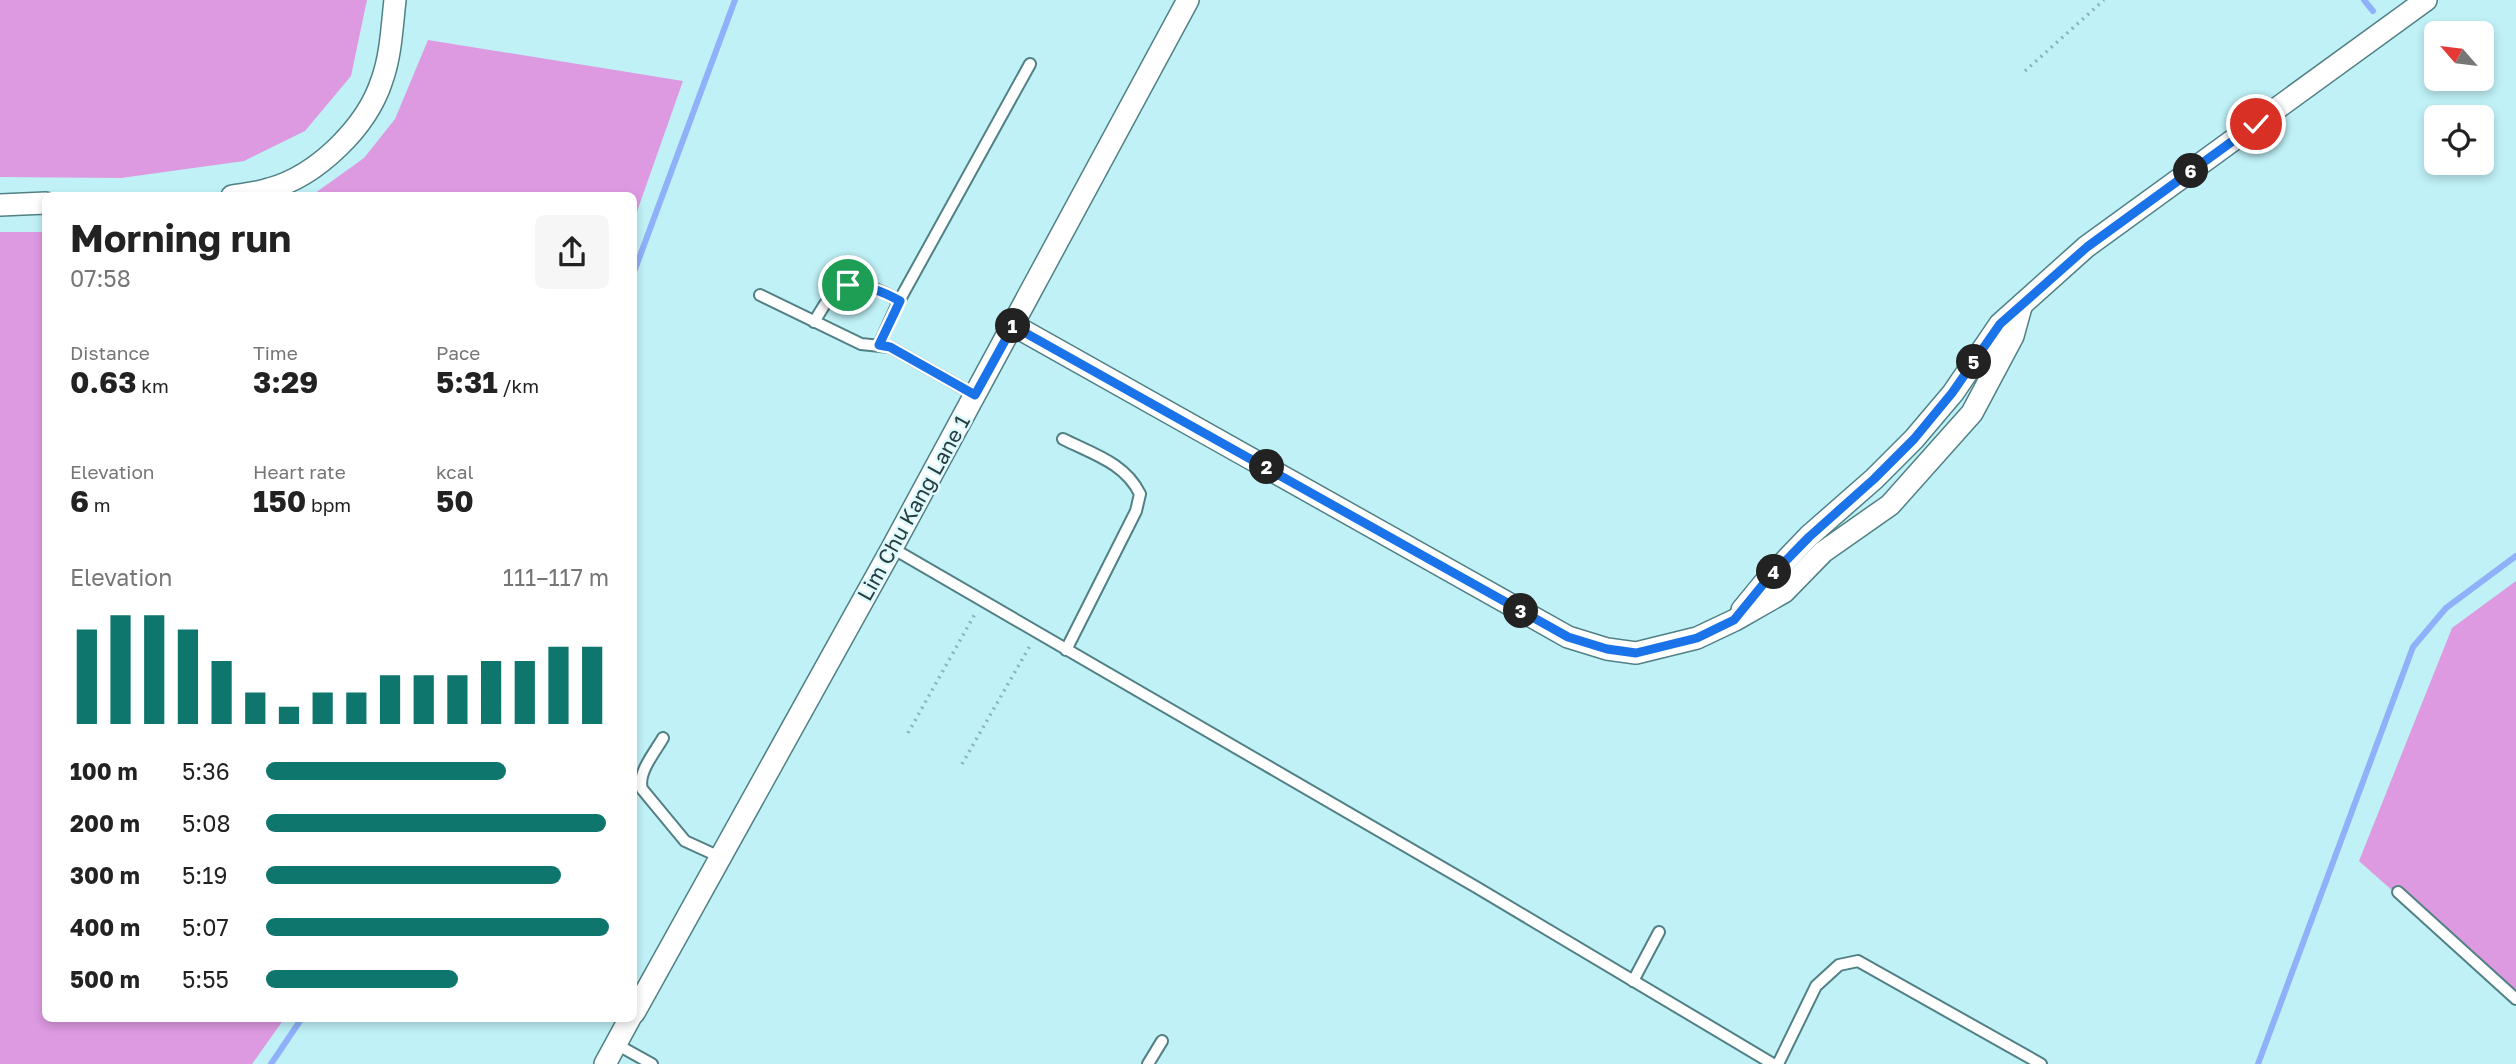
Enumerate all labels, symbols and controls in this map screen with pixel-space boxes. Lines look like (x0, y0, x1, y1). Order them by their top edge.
north arrow (2424, 21, 2494, 91)
map controls (2424, 21, 2494, 175)
pin (2226, 94, 2286, 154)
icon: check (2237, 105, 2275, 143)
button: locate (2424, 105, 2494, 175)
pin: 6 (2174, 154, 2208, 188)
text: 6 (2184, 159, 2197, 182)
text: Morning run (70, 215, 291, 260)
button: share (535, 215, 609, 289)
pin (818, 255, 878, 315)
text: 07:58 (70, 264, 131, 292)
icon: arrive (829, 266, 867, 304)
pin: 1 (996, 308, 1030, 344)
text: 1 (1008, 314, 1017, 337)
text: Distance (70, 341, 150, 364)
text: Time (253, 341, 298, 364)
text: Pace (436, 341, 480, 364)
pin: 5 (1956, 344, 1992, 380)
text: 5 (1968, 350, 1979, 373)
text: 0.63 (70, 364, 136, 400)
text: 3:29 (253, 364, 318, 400)
text: 5:31 (436, 364, 498, 400)
text: km (136, 374, 169, 397)
text: /km (498, 374, 539, 397)
street label: Lim Chu Kang Lane 1 (851, 410, 975, 605)
pin: 2 (1250, 449, 1284, 484)
text: 2 (1261, 455, 1272, 478)
text: Elevation (70, 460, 155, 483)
text: Heart rate (253, 460, 346, 483)
text: kcal (436, 460, 474, 483)
text: 6 (70, 483, 89, 519)
text: 150 (253, 483, 306, 519)
text: 50 (436, 483, 474, 519)
text: m (89, 493, 111, 516)
text: bpm (306, 493, 351, 516)
pin: 4 (1756, 554, 1792, 590)
text: 4 (1768, 560, 1779, 583)
text: Elevation (70, 563, 172, 591)
text: 111–117 m (503, 563, 609, 591)
pin: 3 (1504, 594, 1538, 628)
text: 3 (1515, 599, 1526, 622)
text: 100 m (70, 757, 138, 785)
text: 5:36 (182, 757, 230, 785)
text: 200 m (70, 809, 140, 837)
text: 5:08 (182, 809, 231, 837)
text: 300 m (70, 861, 140, 889)
text: 5:19 (182, 861, 227, 889)
text: 400 m (70, 913, 140, 941)
text: 5:07 (182, 913, 229, 941)
text: 500 m (70, 965, 140, 993)
text: 5:55 (182, 965, 229, 993)

